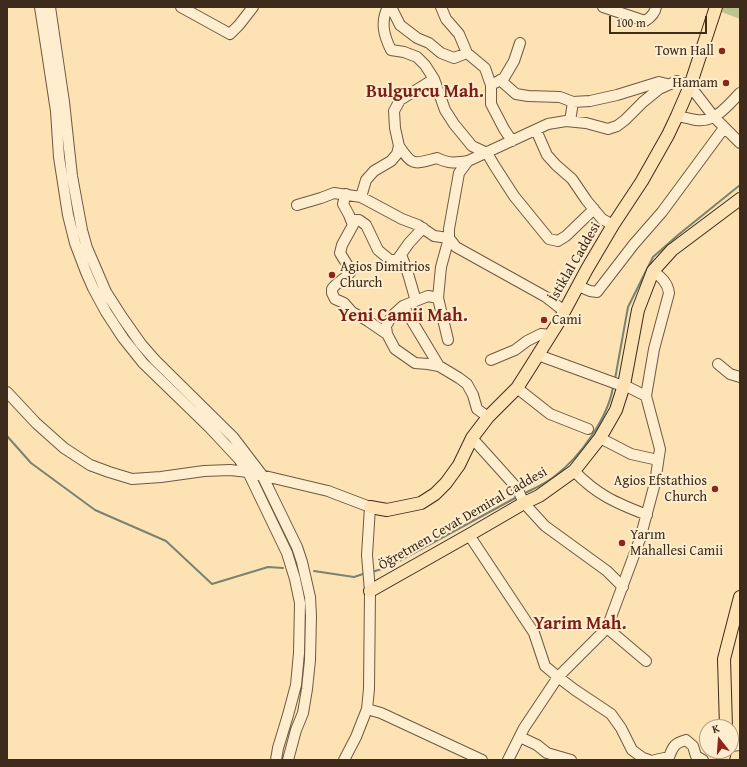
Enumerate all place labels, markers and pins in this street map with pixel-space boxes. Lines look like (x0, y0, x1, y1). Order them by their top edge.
place label: Town Hall (655, 43, 714, 59)
marker: Town Hall (717, 46, 727, 56)
place label: Hamam (673, 75, 718, 91)
marker: Hamam (721, 78, 731, 88)
place label: Agios Dimitrios Church (340, 259, 430, 292)
marker: Agios Dimitrios Church (327, 270, 337, 280)
place label: Cami (552, 312, 582, 328)
marker: Cami (539, 315, 549, 325)
place label: Agios Efstathios Church (614, 473, 707, 506)
marker: Agios Efstathios Church (710, 484, 720, 494)
place label: Yarım Mahallesi Camii (630, 527, 723, 560)
marker: Yarım Mahallesi Camii (617, 538, 627, 548)

